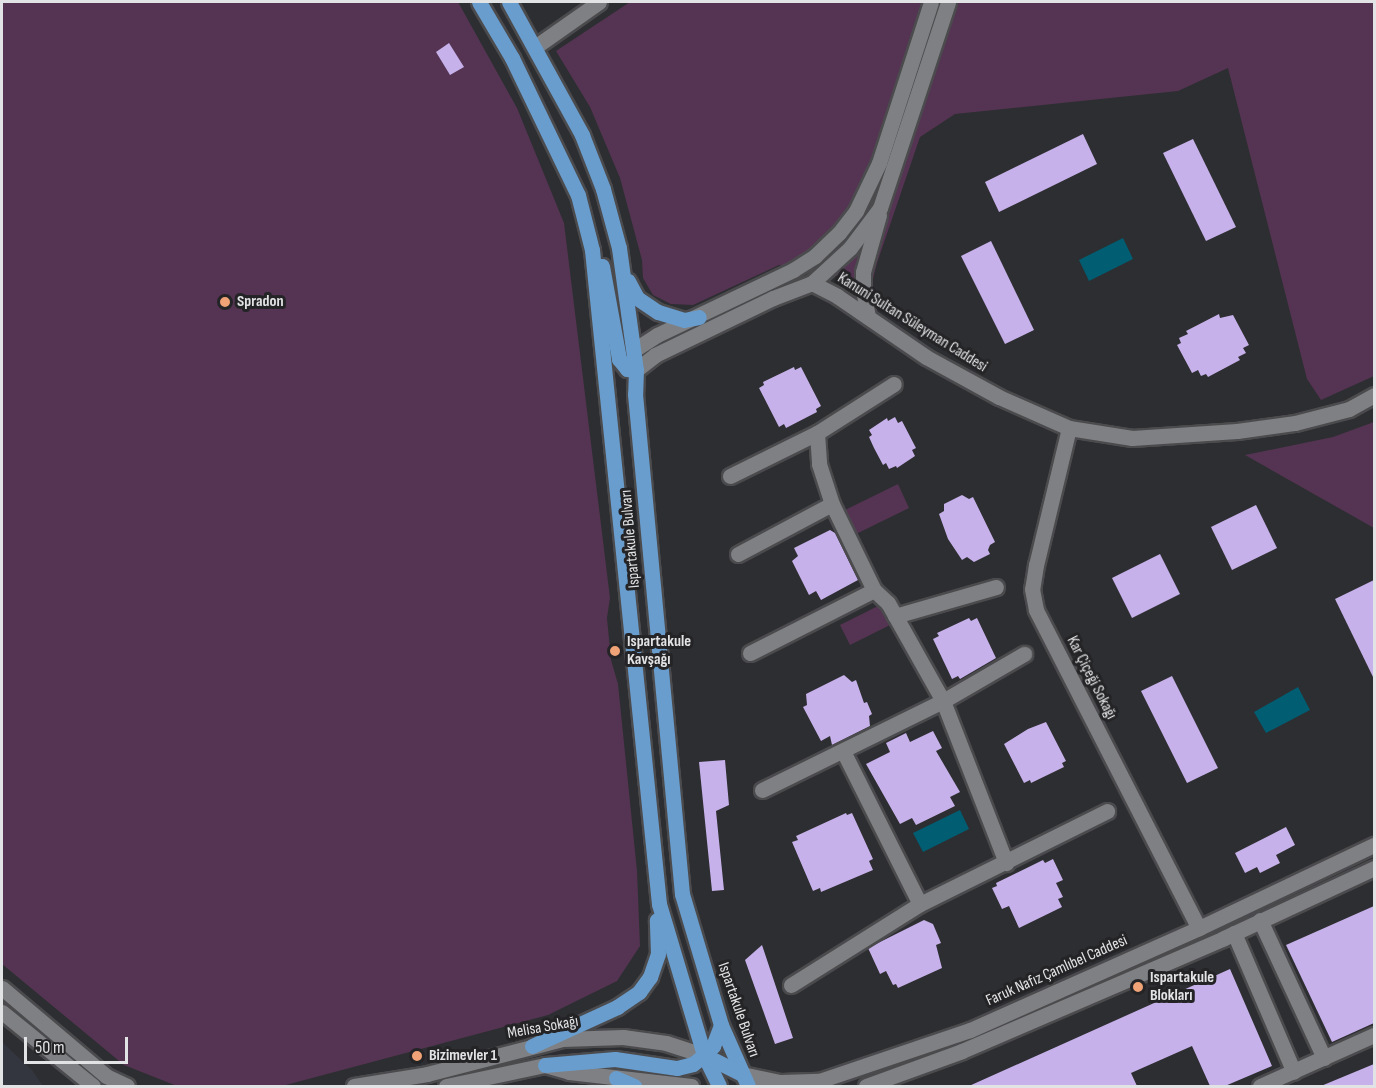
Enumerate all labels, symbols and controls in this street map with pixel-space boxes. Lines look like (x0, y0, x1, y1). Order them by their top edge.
street label: Kanuni Sultan Süleyman Caddesi (834, 269, 990, 377)
place label: Spradon (237, 292, 284, 312)
marker: Spradon (218, 295, 232, 309)
street label: Ispartakule Bulvarı (617, 489, 645, 589)
place label: Ispartakule Kavşağı (627, 632, 691, 670)
street label: Kar Çiçeği Sokağı (1062, 633, 1120, 723)
marker: Ispartakule Kavşağı (608, 644, 622, 658)
street label: Faruk Nafız Çamlıbel Caddesi (983, 931, 1131, 1011)
street label: Ispartakule Bulvarı (713, 960, 763, 1060)
place label: Ispartakule Blokları (1150, 968, 1214, 1006)
marker: Ispartakule Blokları (1131, 980, 1145, 994)
street label: Melisa Sokağı (506, 1012, 580, 1044)
scale bar (27, 1025, 130, 1063)
text: 50 m (35, 1037, 65, 1058)
place label: Bizimevler 1 (429, 1046, 497, 1066)
marker: Bizimevler 1 (410, 1049, 424, 1063)

